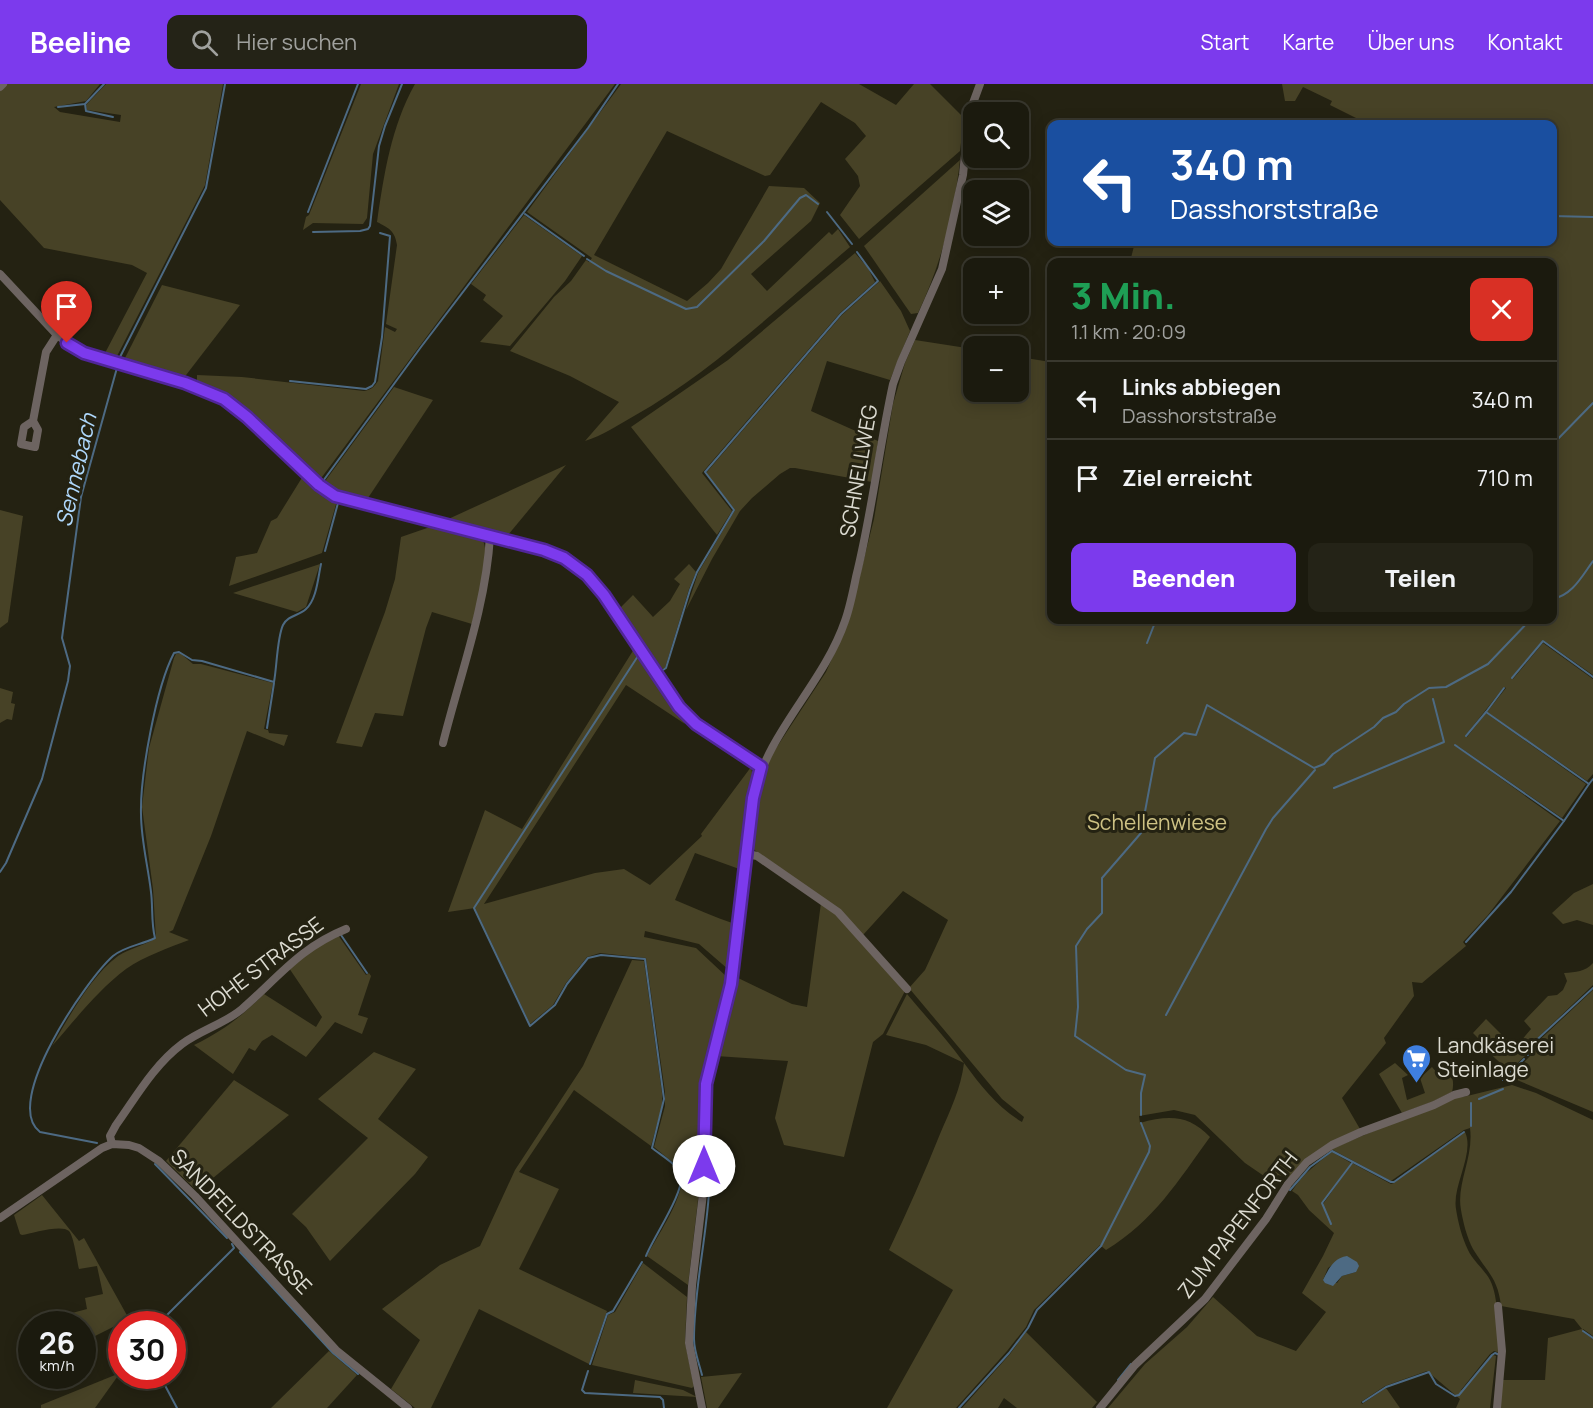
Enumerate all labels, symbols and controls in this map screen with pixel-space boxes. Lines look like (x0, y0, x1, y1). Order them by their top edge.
search box (167, 15, 587, 69)
text: Beeline (30, 23, 131, 61)
icon: search (188, 26, 221, 59)
text: Hier suchen (236, 27, 357, 57)
text: Start (1200, 28, 1249, 56)
text: Karte (1282, 28, 1334, 56)
text: Über uns (1367, 28, 1455, 56)
text: Kontakt (1488, 28, 1563, 56)
map controls (963, 102, 1029, 402)
button: search (963, 102, 1029, 168)
text: 340 m (1170, 135, 1294, 193)
icon: left (1071, 144, 1149, 222)
button: layers (963, 180, 1029, 246)
text: Dasshorststraße (1170, 190, 1379, 227)
button: + (963, 258, 1029, 324)
text: 3 Min. (1071, 271, 1176, 320)
button: close (1470, 278, 1533, 341)
pin (41, 281, 92, 343)
icon: arrive (50, 290, 83, 323)
text: 1.1 km · 20:09 (1071, 318, 1186, 345)
button: − (963, 336, 1029, 402)
text: Links abbiegen (1122, 372, 1281, 402)
icon: left (1071, 384, 1104, 417)
text: 340 m (1471, 385, 1533, 415)
street label: SCHNELLWEG (833, 402, 883, 539)
text: Dasshorststraße (1122, 402, 1277, 429)
water label: Sennebach (48, 409, 104, 530)
icon: arrive (1071, 462, 1104, 495)
text: Ziel erreicht (1122, 463, 1253, 493)
text: 710 m (1477, 463, 1533, 493)
button: Beenden (1071, 543, 1296, 612)
button: Teilen (1308, 543, 1533, 612)
park label: Schellenwiese (1087, 808, 1227, 836)
street label: HOHE STRASSE (192, 910, 329, 1022)
place label: Landkäserei Steinlage (1437, 1031, 1554, 1083)
supermarket icon: Landkäserei Steinlage (1400, 1042, 1432, 1084)
position arrow (672, 1134, 736, 1198)
street label: SANDFELDSTRASSE (165, 1143, 318, 1300)
street label: ZUM PAPENFORTH (1171, 1145, 1303, 1304)
speed limit sign: 30 (108, 1311, 186, 1389)
text: 26 (39, 1322, 75, 1363)
text: km/h (40, 1355, 74, 1376)

